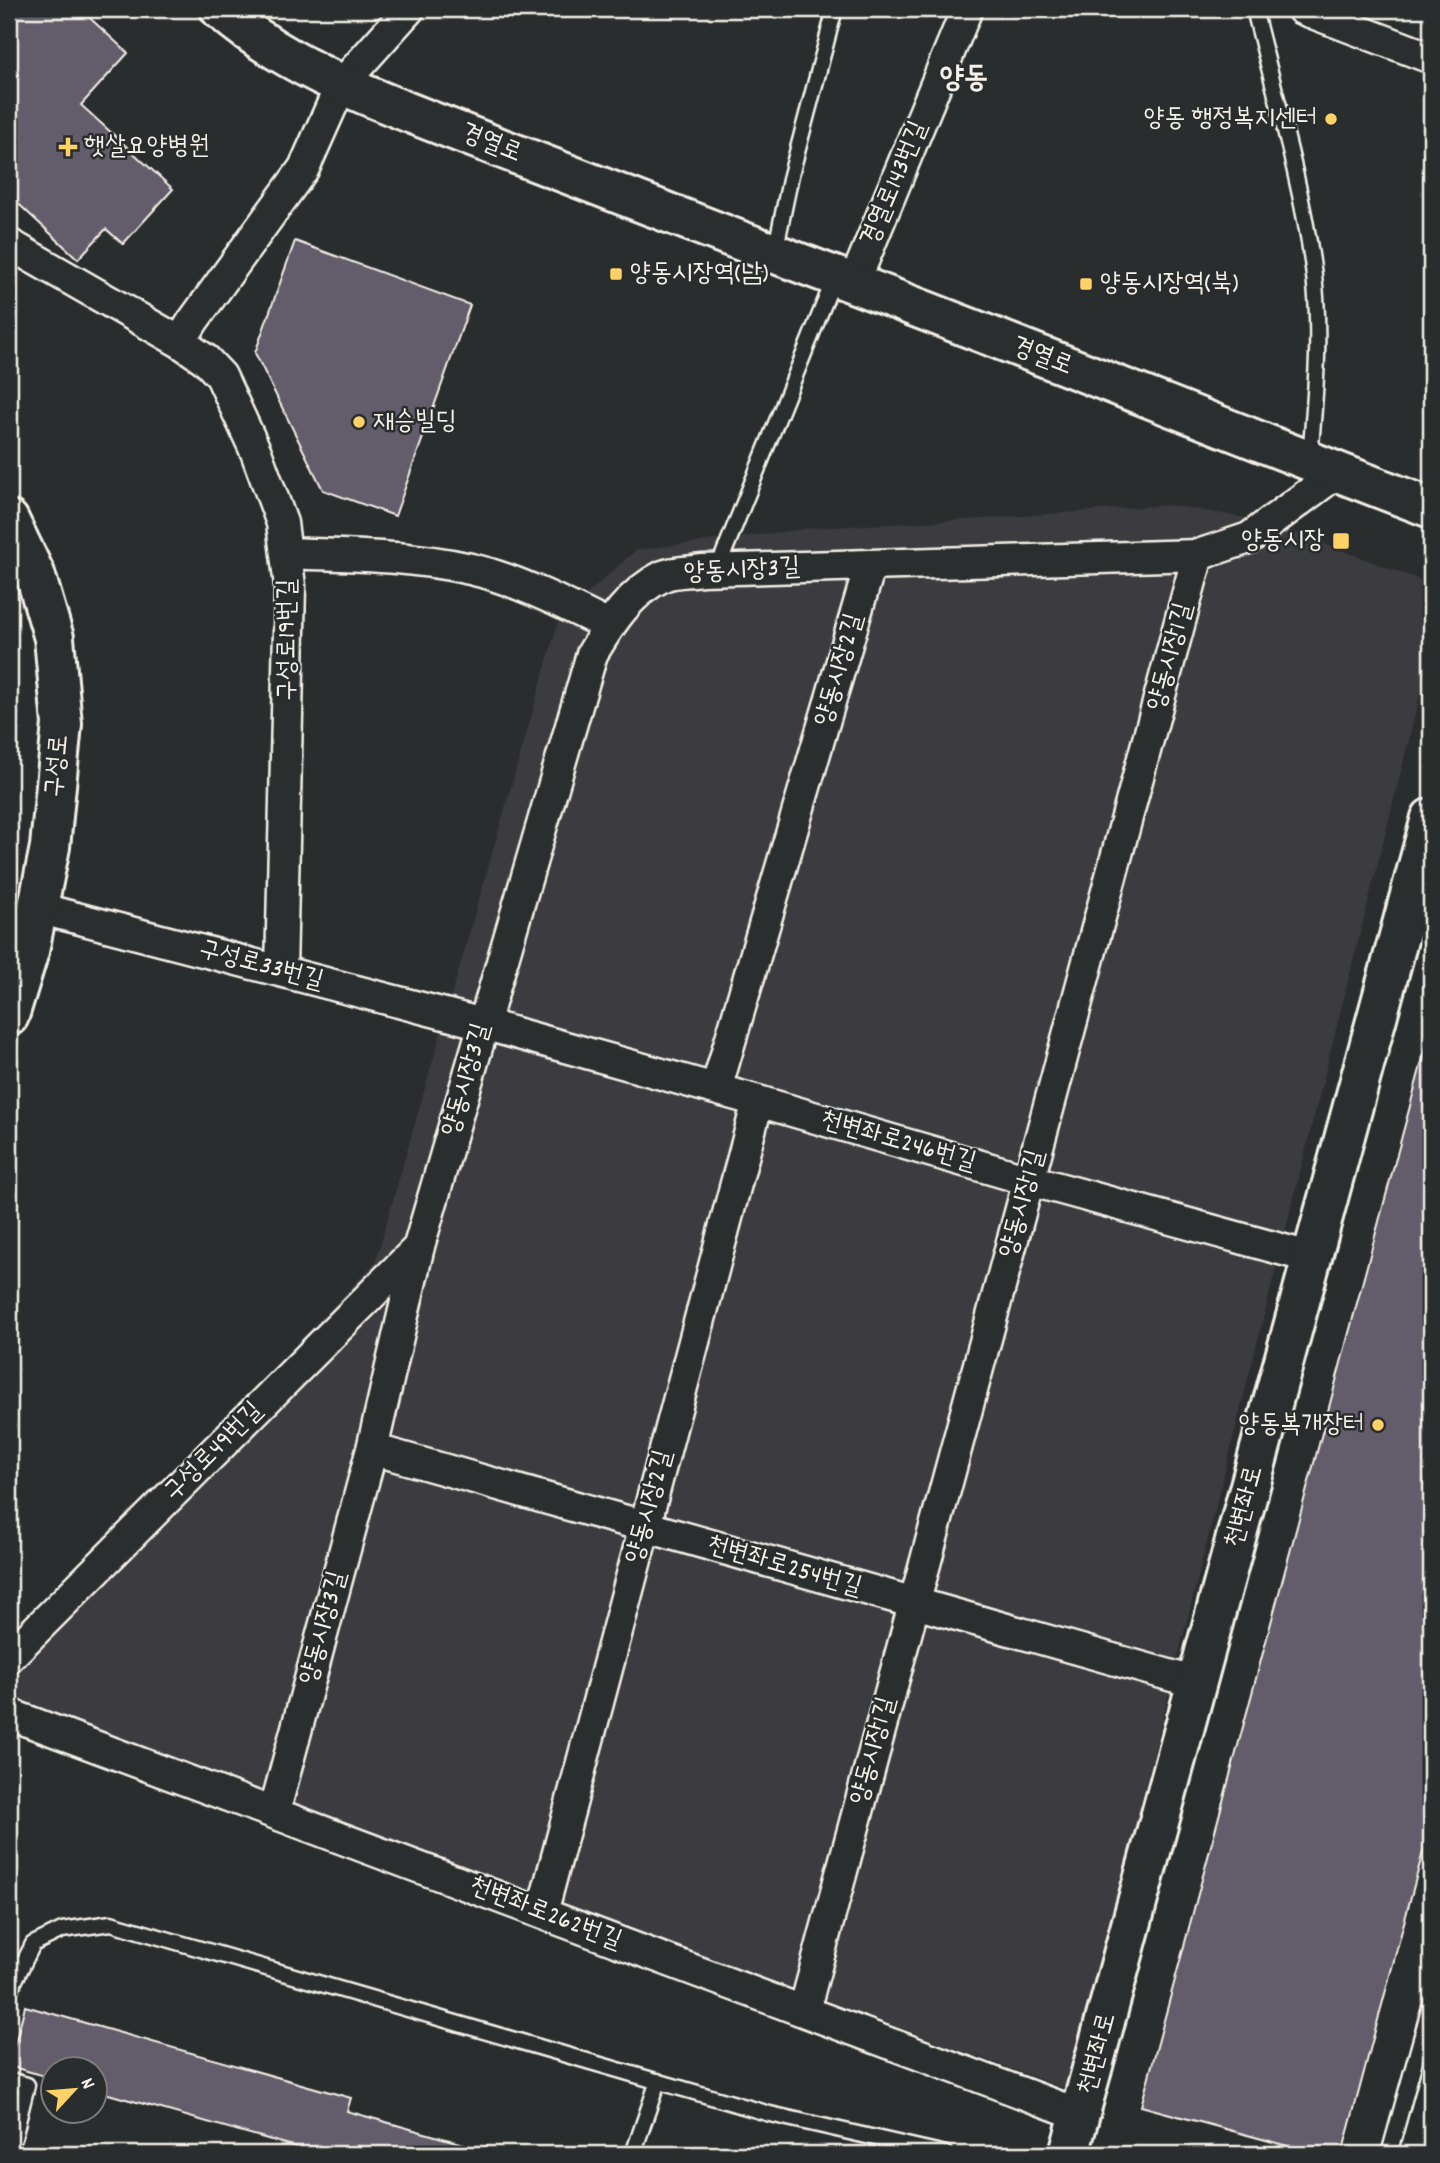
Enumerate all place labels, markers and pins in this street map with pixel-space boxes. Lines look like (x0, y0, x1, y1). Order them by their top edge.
place label: 양동 행정복지센터 (1144, 101, 1317, 138)
marker: 양동 행정복지센터 (1323, 111, 1339, 127)
place label: 햇살요양병원 (84, 129, 210, 166)
marker: 햇살요양병원 (58, 137, 78, 157)
place label: 양동시장역(남) (630, 256, 769, 293)
marker: 양동시장역(남) (608, 266, 624, 282)
place label: 양동시장역(북) (1100, 266, 1239, 303)
marker: 양동시장역(북) (1078, 276, 1094, 292)
place label: 재승빌딩 (373, 404, 457, 441)
marker: 재승빌딩 (351, 414, 367, 430)
place label: 양동시장 (1241, 523, 1325, 560)
marker: 양동시장 (1331, 531, 1351, 551)
place label: 양동복개장터 (1238, 1407, 1364, 1444)
marker: 양동복개장터 (1370, 1417, 1386, 1433)

